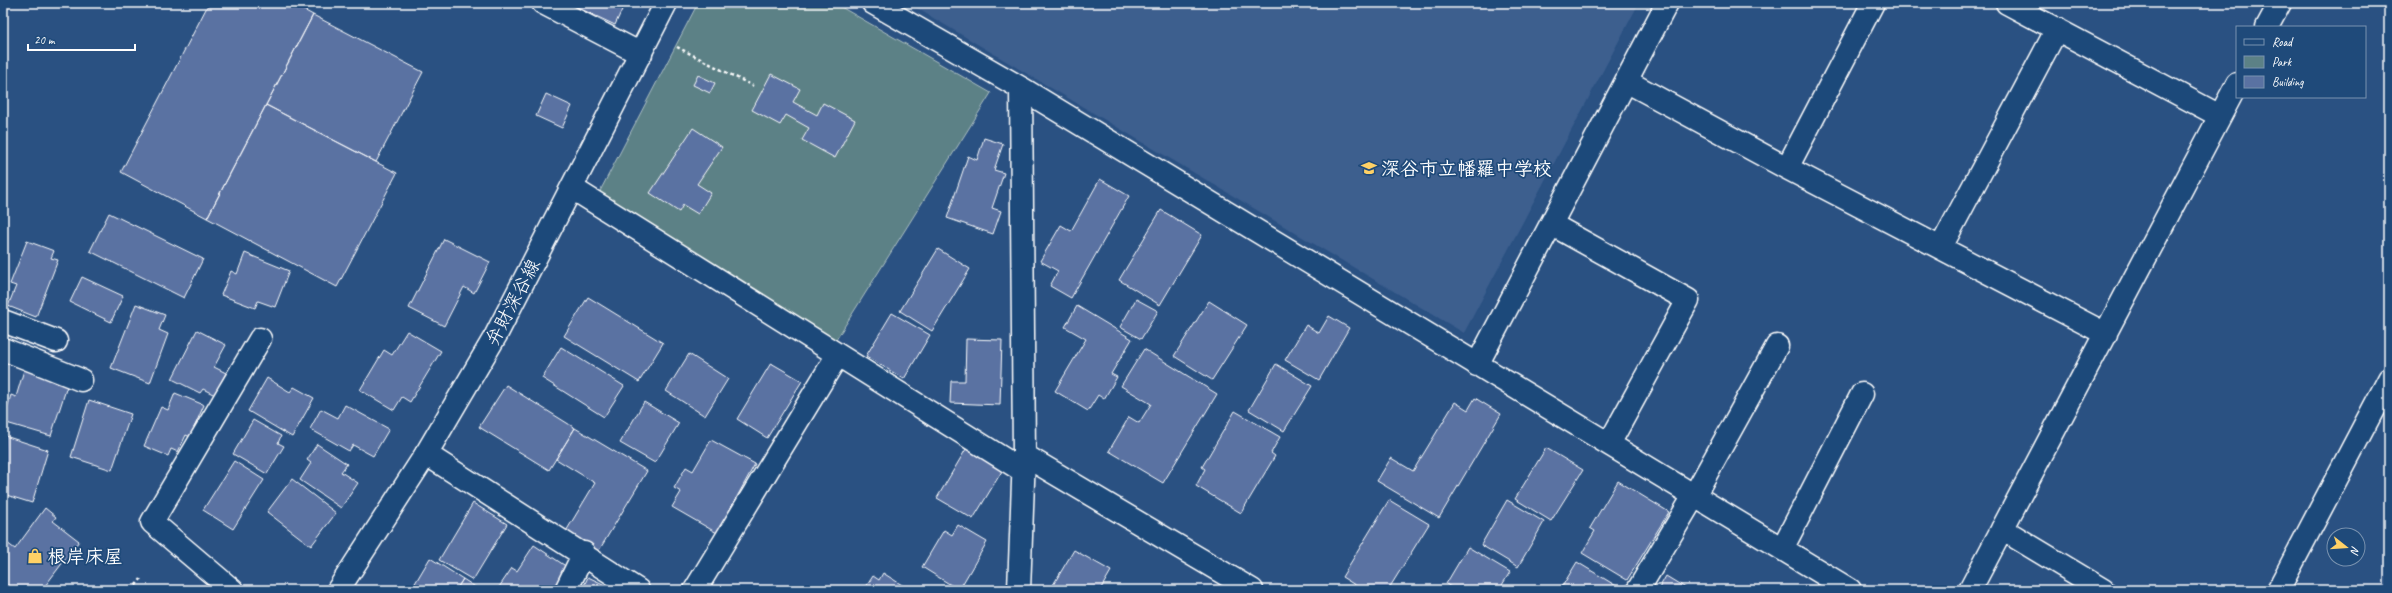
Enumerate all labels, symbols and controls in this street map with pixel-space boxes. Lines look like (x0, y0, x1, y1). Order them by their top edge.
scale bar (28, 26, 135, 52)
legend (2236, 26, 2366, 98)
text: 20 m (34, 32, 56, 48)
text: Road (2272, 34, 2294, 50)
text: Park (2272, 54, 2293, 70)
text: Building (2272, 74, 2304, 90)
place label: 深谷市立幡羅中学校 (1381, 157, 1552, 181)
school or university icon: 深谷市立幡羅中学校 (1360, 159, 1378, 177)
street label: 弁財深谷線 (480, 255, 546, 350)
north arrow (2326, 527, 2366, 567)
place label: 根岸床屋 (47, 545, 123, 569)
text: N (2347, 545, 2363, 557)
shop icon: 根岸床屋 (26, 547, 44, 565)

